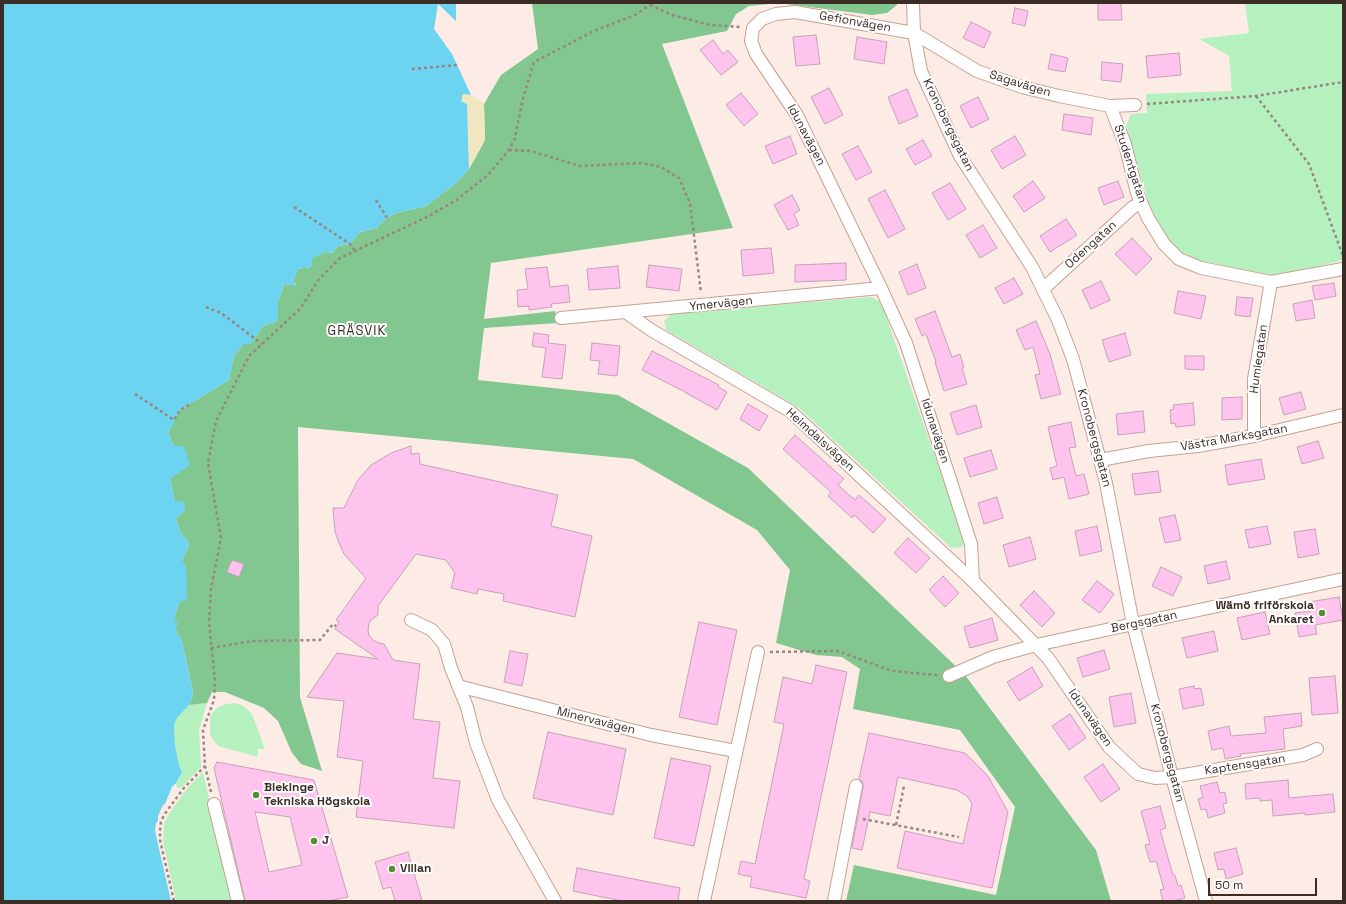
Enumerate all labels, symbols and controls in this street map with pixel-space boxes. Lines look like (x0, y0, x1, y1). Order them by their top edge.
street label: Gefionvägen (818, 9, 892, 35)
street label: Sagavägen (988, 68, 1052, 100)
street label: Kronobergsgatan (919, 76, 977, 174)
street label: Idunavägen (784, 102, 828, 168)
street label: Studentgatan (1111, 123, 1149, 205)
street label: Odengatan (1062, 218, 1120, 272)
street label: Ymervägen (689, 294, 753, 314)
district label: GRÄSVIK (328, 323, 386, 339)
street label: Humlegatan (1247, 324, 1271, 394)
street label: Kronobergsgatan (1074, 387, 1114, 489)
street label: Idunavägen (918, 397, 952, 465)
street label: Heimdalsvägen (783, 406, 857, 474)
street label: Västra Marksgatan (1179, 422, 1289, 454)
place label: Wämö friförskola Ankaret (1215, 599, 1314, 627)
street label: Bergsgatan (1110, 608, 1178, 636)
marker: Wämö friförskola Ankaret (1317, 608, 1327, 618)
street label: Idunavägen (1065, 686, 1115, 750)
street label: Kronobergsgatan (1147, 702, 1187, 804)
street label: Minervavägen (555, 704, 637, 738)
street label: Kaptensgatan (1203, 751, 1287, 779)
place label: Blekinge Tekniska Högskola (264, 781, 370, 809)
marker: Blekinge Tekniska Högskola (251, 790, 261, 800)
place label: J (322, 834, 329, 848)
marker: J (309, 836, 319, 846)
place label: Villan (400, 862, 431, 876)
marker: Villan (387, 864, 397, 874)
scale bar (1210, 870, 1319, 896)
text: 50 m (1215, 877, 1243, 893)

